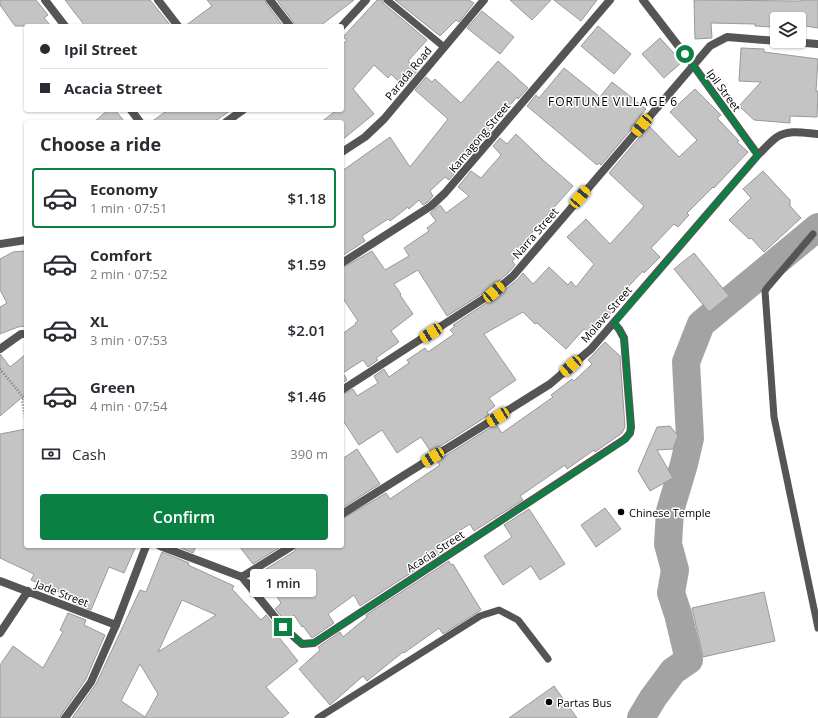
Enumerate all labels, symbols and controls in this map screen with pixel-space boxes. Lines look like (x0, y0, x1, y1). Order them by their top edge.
map controls (770, 12, 806, 48)
button: layers (770, 12, 806, 48)
text: Ipil Street (64, 39, 137, 59)
street label: Parada Road (381, 43, 435, 103)
route start (676, 45, 694, 63)
street label: Ipil Street (704, 66, 744, 114)
text: Acacia Street (64, 78, 162, 98)
district label: FORTUNE VILLAGE 6 (548, 93, 678, 110)
street label: Kamagong Street (445, 98, 513, 176)
car (630, 112, 654, 138)
text: Choose a ride (40, 132, 161, 156)
text: Economy (90, 179, 158, 199)
icon: car (42, 180, 78, 216)
car (568, 184, 592, 210)
text: $1.18 (288, 188, 326, 208)
text: 1 min · 07:51 (90, 199, 167, 217)
street label: Narra Street (509, 204, 561, 262)
text: Comfort (90, 245, 152, 265)
icon: car (42, 246, 78, 282)
text: $1.59 (288, 254, 326, 274)
text: 2 min · 07:52 (90, 265, 167, 283)
car (481, 280, 507, 304)
street label: Molave Street (577, 282, 635, 346)
text: XL (90, 311, 108, 331)
icon: car (42, 312, 78, 348)
text: $2.01 (288, 320, 326, 340)
car (418, 321, 444, 345)
text: 3 min · 07:53 (90, 331, 167, 349)
car (558, 354, 584, 378)
text: Green (90, 377, 135, 397)
icon: car (42, 378, 78, 414)
text: $1.46 (288, 386, 326, 406)
text: 4 min · 07:54 (90, 397, 167, 415)
car (485, 406, 511, 428)
icon: cash (40, 443, 62, 465)
text: Cash (72, 444, 106, 464)
text: 390 m (290, 445, 328, 463)
car (420, 446, 446, 468)
button: Confirm (40, 494, 328, 540)
place label: Chinese Temple (629, 505, 711, 520)
marker: Chinese Temple (616, 507, 626, 517)
street label: Acacia Street (403, 527, 467, 575)
callout: 1 min (250, 569, 316, 597)
text: 1 min (265, 574, 301, 592)
street label: Jade Street (32, 576, 91, 610)
route end (274, 618, 292, 636)
place label: Partas Bus (557, 695, 611, 710)
marker: Partas Bus (544, 697, 554, 707)

